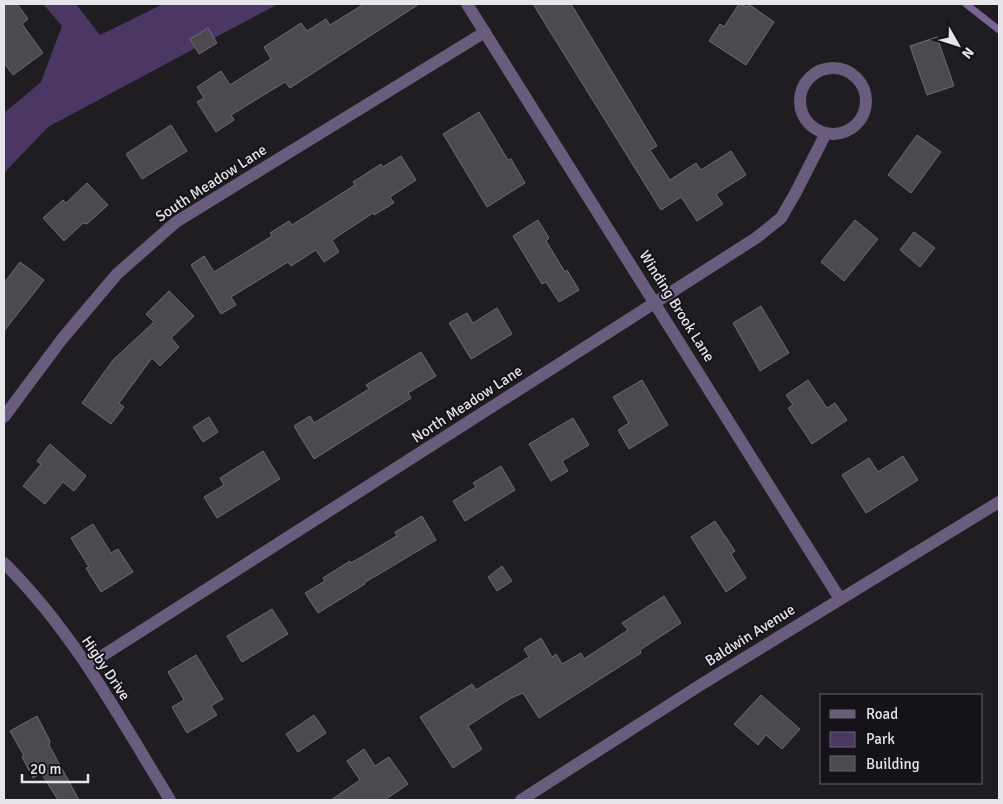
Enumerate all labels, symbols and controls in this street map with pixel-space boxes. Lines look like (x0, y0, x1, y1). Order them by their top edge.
north arrow (933, 20, 983, 70)
text: N (958, 44, 977, 62)
street label: South Meadow Lane (152, 140, 270, 226)
street label: Winding Brook Lane (635, 247, 719, 365)
street label: North Meadow Lane (408, 361, 526, 447)
street label: Baldwin Avenue (702, 600, 798, 670)
street label: Higby Drive (78, 632, 134, 704)
legend (820, 694, 983, 784)
text: Road (866, 705, 898, 723)
text: Park (866, 730, 895, 748)
scale bar (22, 752, 89, 784)
text: Building (866, 755, 920, 773)
text: 20 m (30, 760, 61, 778)

